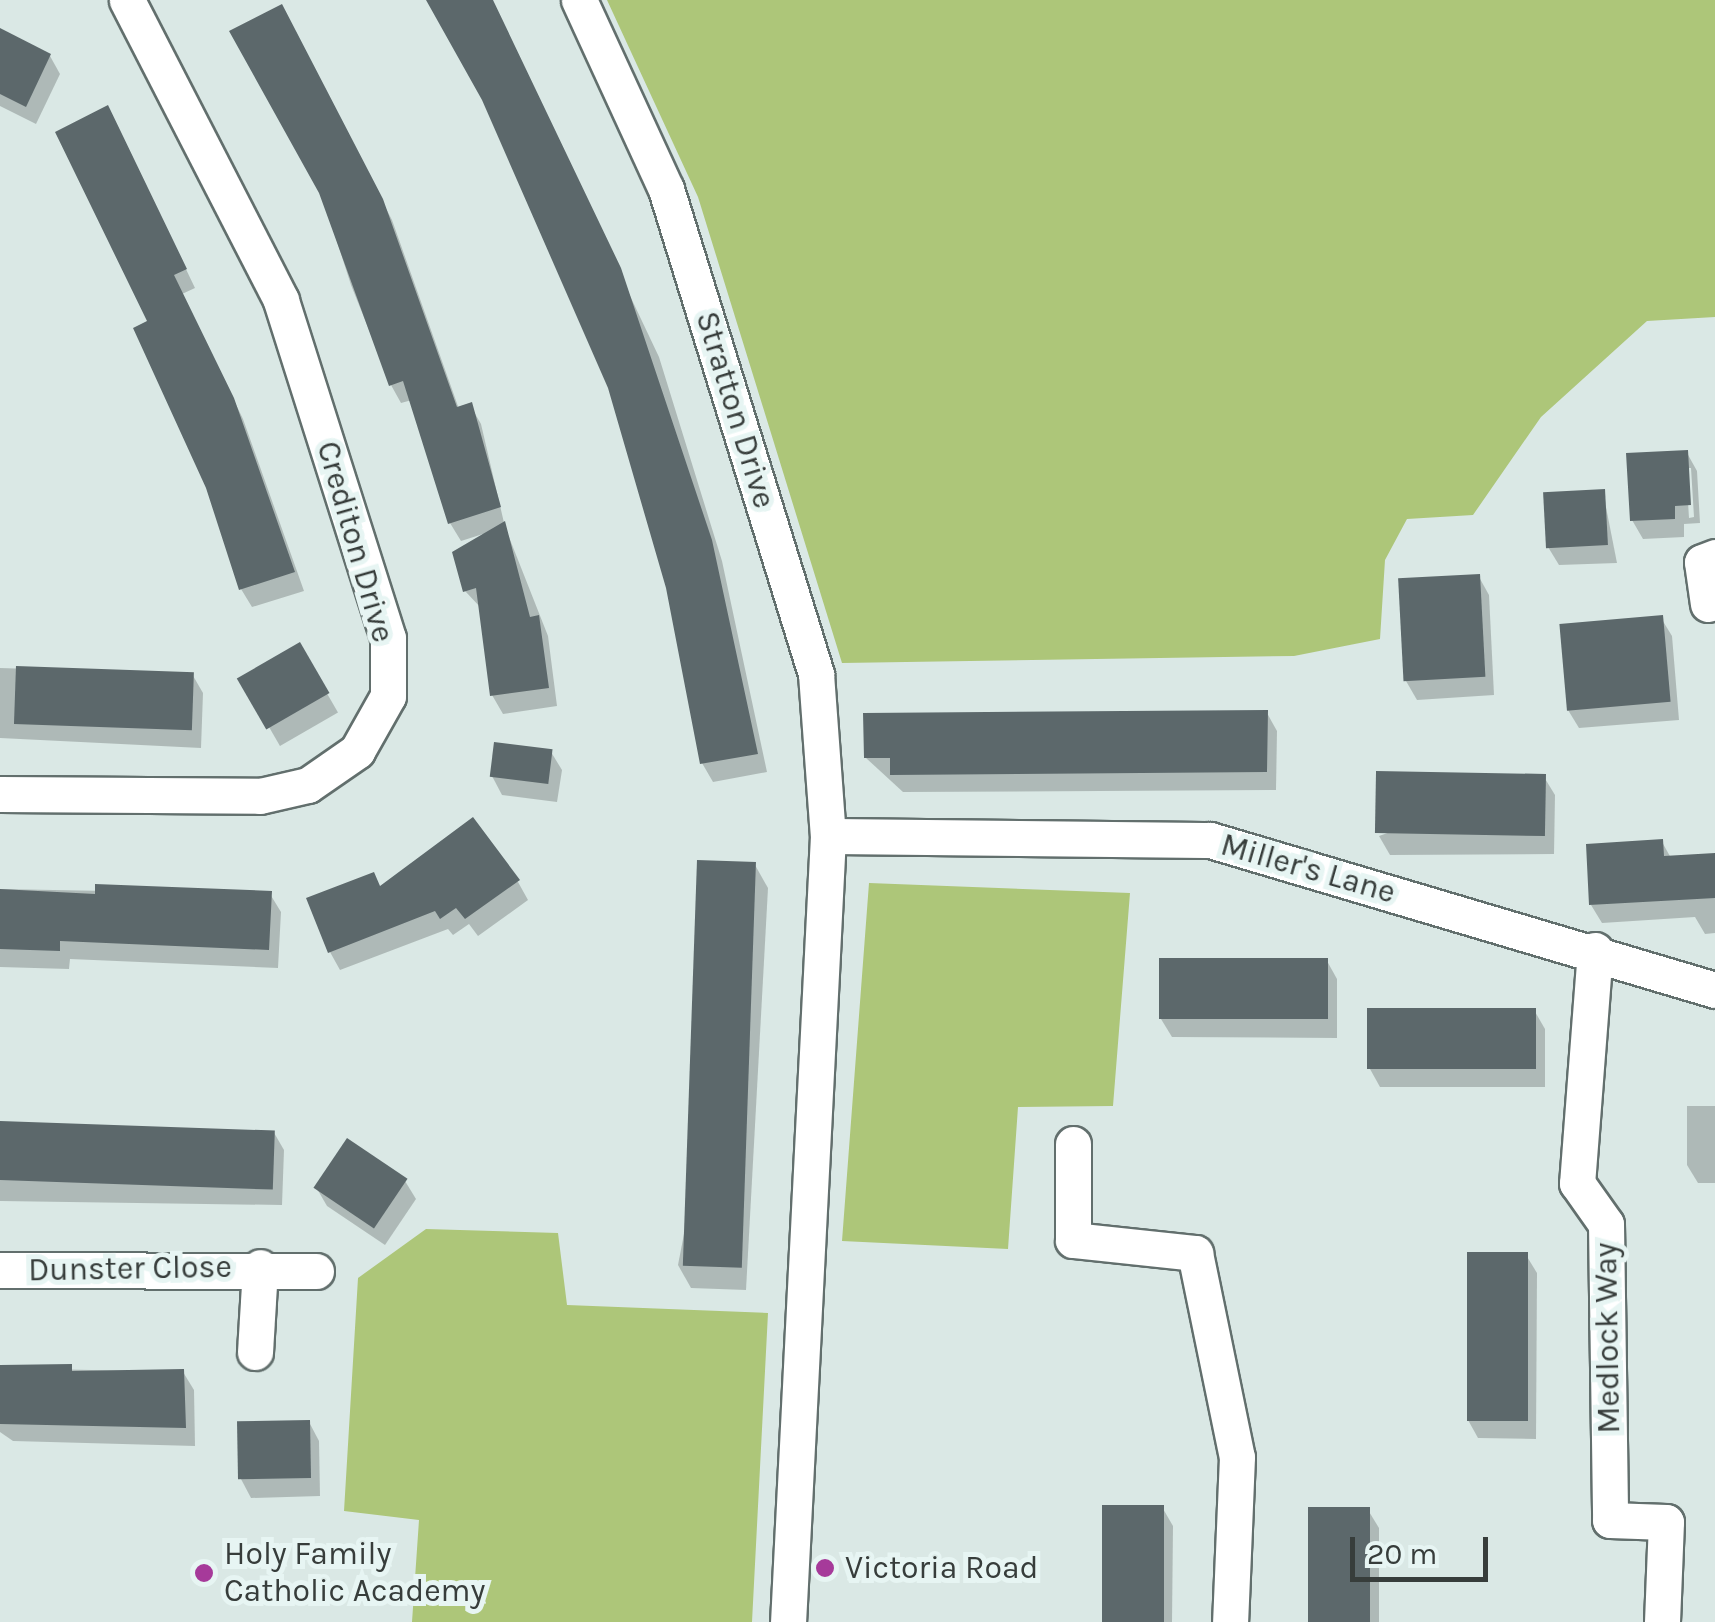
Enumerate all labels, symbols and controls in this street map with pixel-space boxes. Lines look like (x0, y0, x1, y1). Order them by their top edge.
street label: Stratton Drive (687, 307, 783, 513)
street label: Crediton Drive (308, 437, 402, 647)
street label: Miller's Lane (1216, 826, 1400, 912)
street label: Medlock Way (1587, 1242, 1629, 1434)
street label: Dunster Close (28, 1248, 232, 1290)
scale bar (1355, 1517, 1492, 1579)
place label: Holy Family Catholic Academy (224, 1536, 485, 1611)
text: 20 m (1367, 1536, 1437, 1572)
place label: Victoria Road (845, 1549, 1039, 1587)
marker: Victoria Road (814, 1557, 836, 1579)
marker: Holy Family Catholic Academy (193, 1562, 215, 1584)

